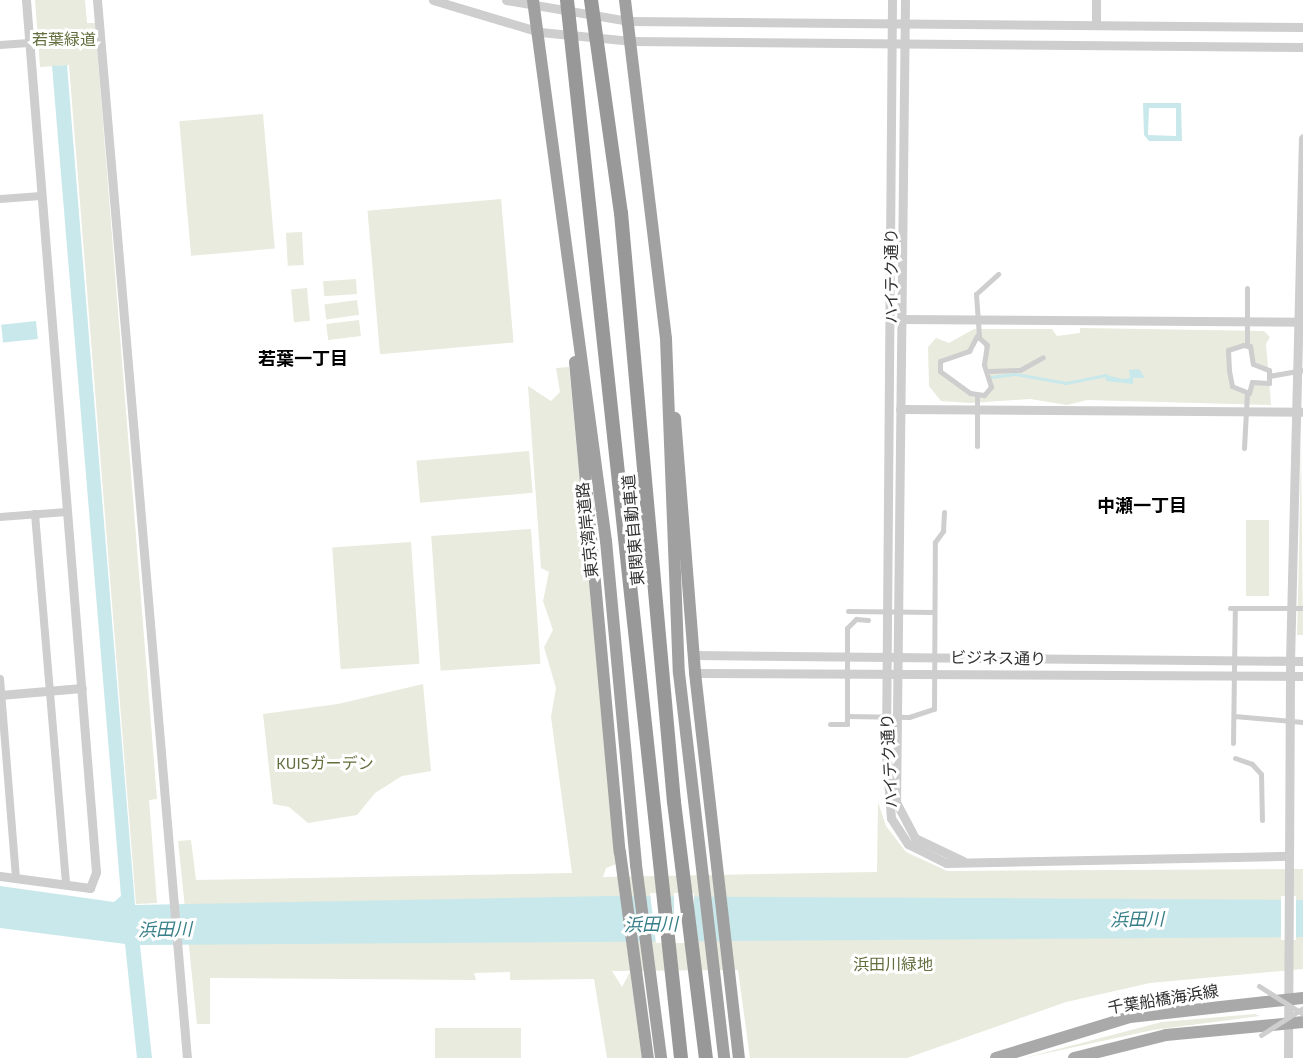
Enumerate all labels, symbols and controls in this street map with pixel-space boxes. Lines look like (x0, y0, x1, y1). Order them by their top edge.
park label: 若葉緑道 (32, 29, 96, 49)
street label: ハイテク通り (881, 228, 901, 324)
district label: 若葉一丁目 (258, 347, 348, 369)
street label: 東関東自動車道 (619, 473, 647, 587)
street label: 東京湾岸道路 (572, 481, 602, 579)
district label: 中瀬一丁目 (1097, 494, 1187, 516)
street label: ビジネス通り (950, 648, 1046, 668)
street label: ハイテク通り (877, 713, 901, 809)
park label: KUISガーデン (276, 753, 374, 773)
water label: 浜田川 (1110, 908, 1164, 930)
water label: 浜田川 (624, 913, 678, 935)
water label: 浜田川 (138, 918, 192, 940)
park label: 浜田川緑地 (853, 954, 933, 974)
street label: 千葉船橋海浜線 (1106, 981, 1220, 1017)

